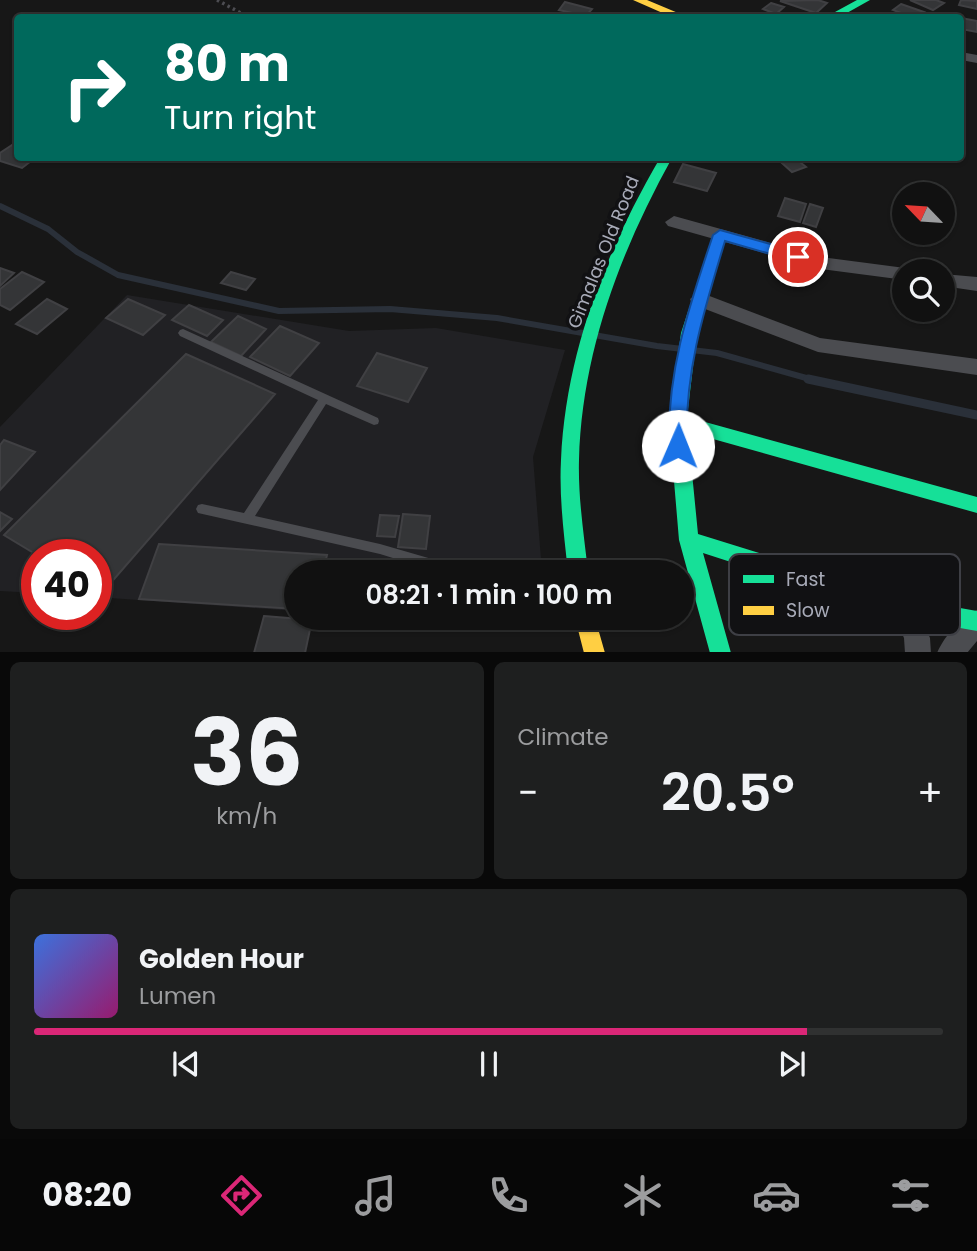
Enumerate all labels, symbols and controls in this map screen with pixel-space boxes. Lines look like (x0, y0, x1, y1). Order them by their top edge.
text: 80 m (164, 30, 290, 98)
icon: right (49, 42, 140, 133)
text: Turn right (164, 95, 316, 140)
street label: Gimalas Old Road (561, 172, 645, 332)
north arrow (892, 182, 956, 245)
map controls (892, 182, 955, 322)
pin (768, 227, 828, 287)
icon: arrive (779, 238, 817, 276)
button: search (892, 259, 955, 322)
position arrow (641, 409, 715, 483)
speed limit sign: 40 (21, 539, 112, 630)
legend (729, 554, 960, 635)
text: Fast (786, 566, 825, 593)
text: 08:21 · 1 min · 100 m (365, 577, 613, 613)
text: Slow (786, 597, 830, 624)
text: 36 (190, 689, 303, 817)
text: Climate (518, 721, 608, 753)
text: 20.5° (661, 756, 795, 829)
text: − (518, 766, 538, 819)
text: + (917, 766, 943, 819)
text: km/h (216, 800, 277, 832)
text: Golden Hour (139, 941, 304, 977)
text: Lumen (139, 980, 216, 1012)
icon: previous (167, 1045, 205, 1083)
icon: pause (470, 1045, 508, 1083)
icon: next (773, 1045, 811, 1083)
icon: directions (217, 1171, 266, 1220)
icon: music (351, 1171, 400, 1220)
icon: phone (484, 1171, 533, 1220)
icon: climate (618, 1171, 667, 1220)
icon: car (752, 1171, 801, 1220)
icon: filters (886, 1171, 935, 1220)
text: 08:20 (42, 1172, 132, 1217)

